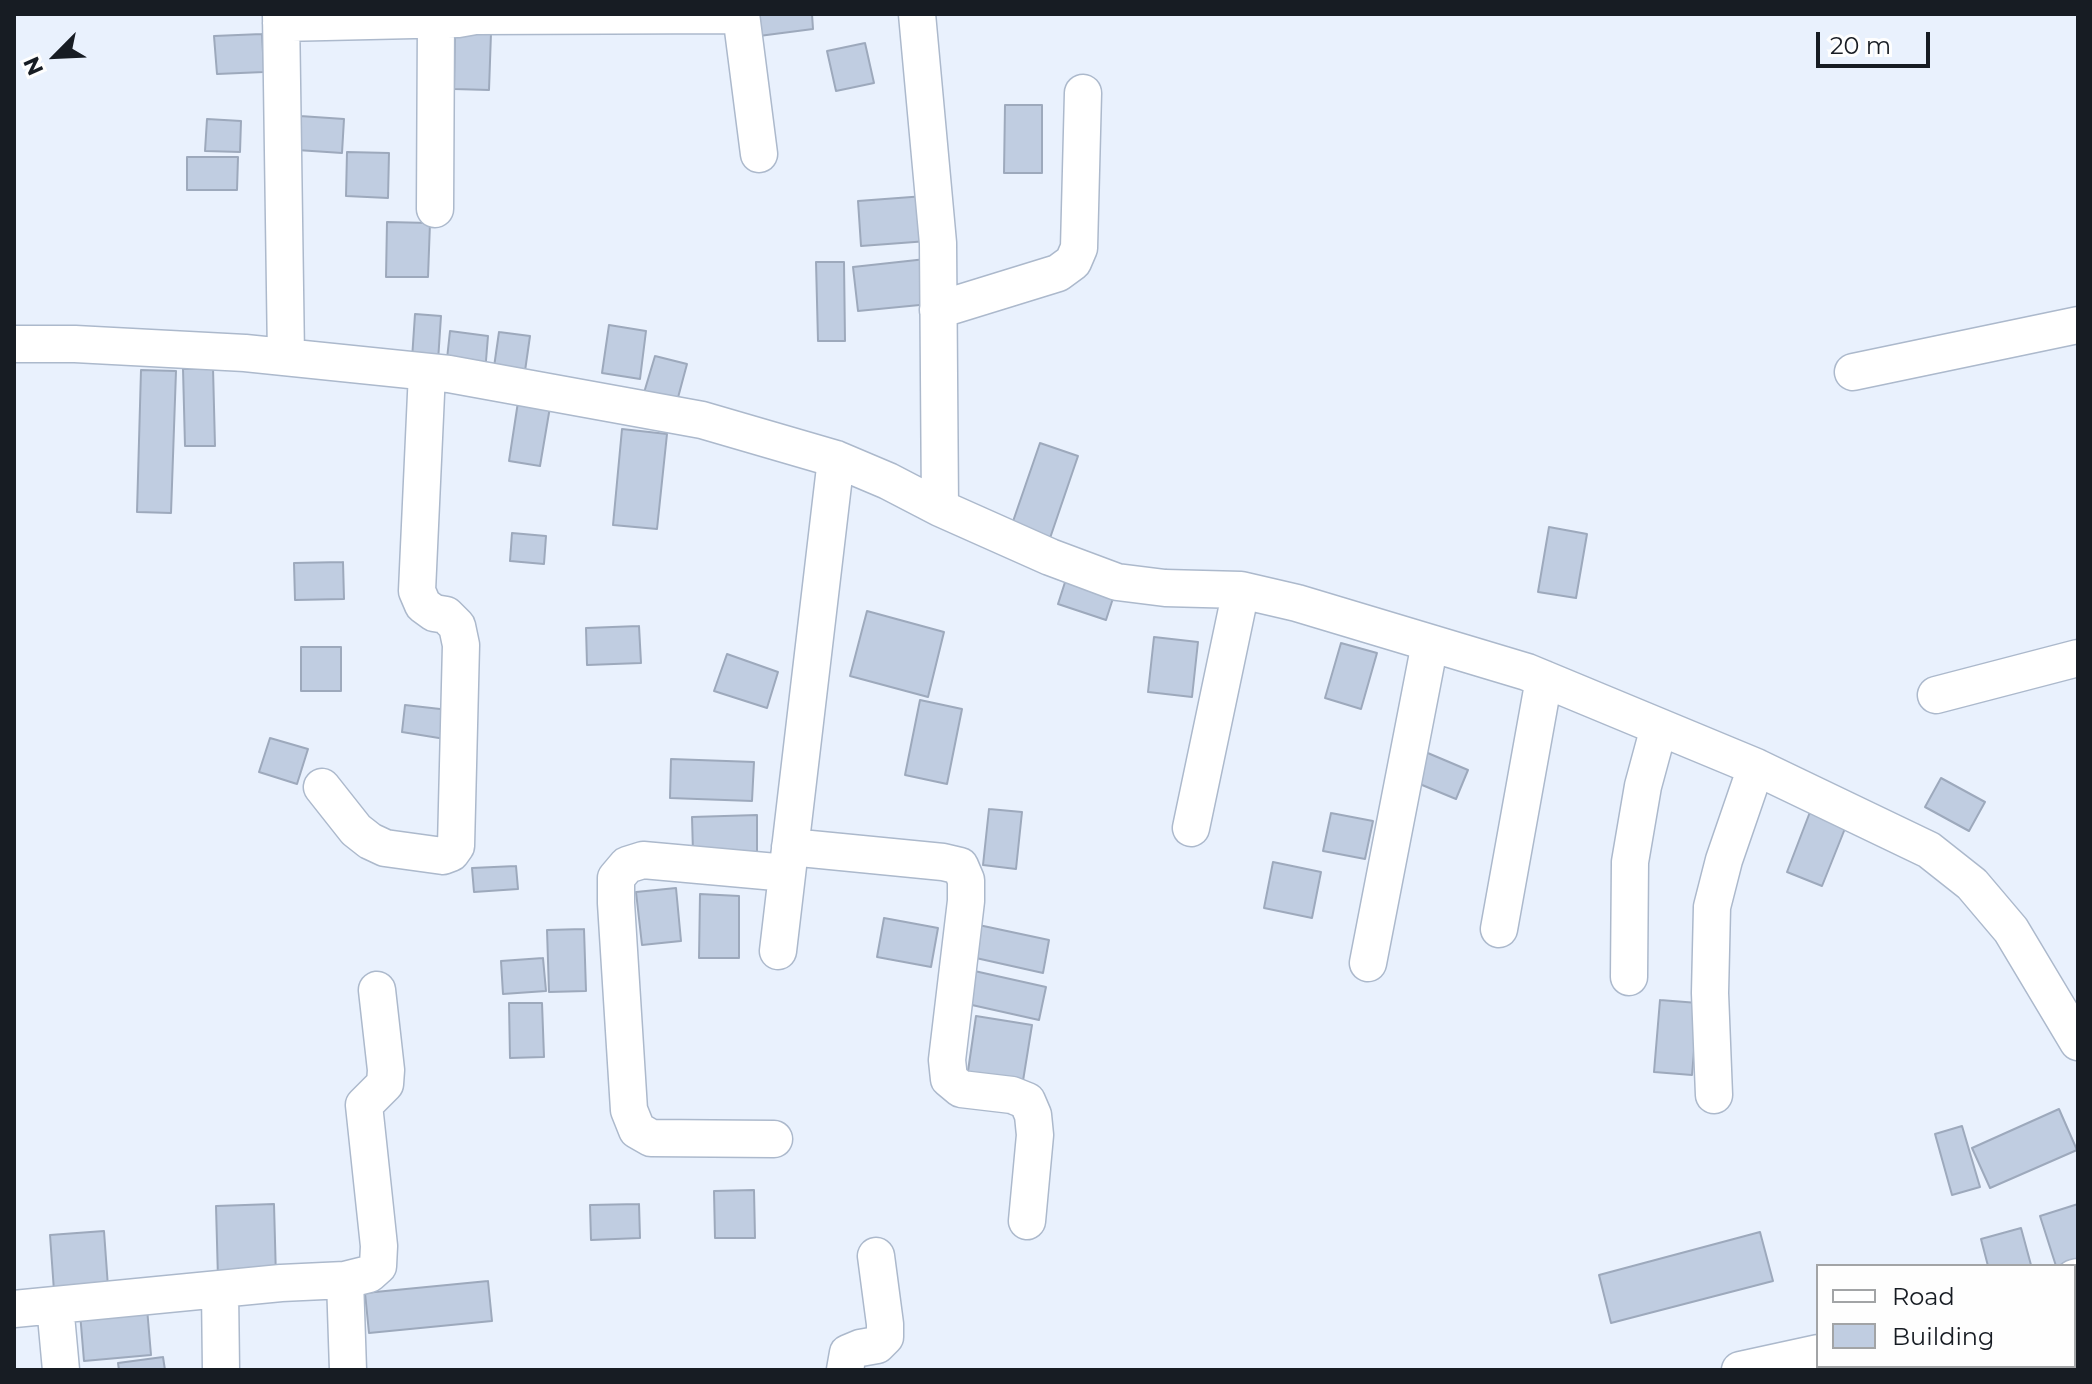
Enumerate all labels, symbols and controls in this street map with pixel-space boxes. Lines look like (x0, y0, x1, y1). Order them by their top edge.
north arrow (16, 16, 96, 96)
scale bar (1820, 16, 1934, 66)
text: 20 m (1830, 31, 1891, 60)
text: N (18, 52, 50, 80)
legend (1816, 1264, 2076, 1368)
text: Road (1892, 1282, 1955, 1311)
text: Building (1892, 1322, 1995, 1351)

